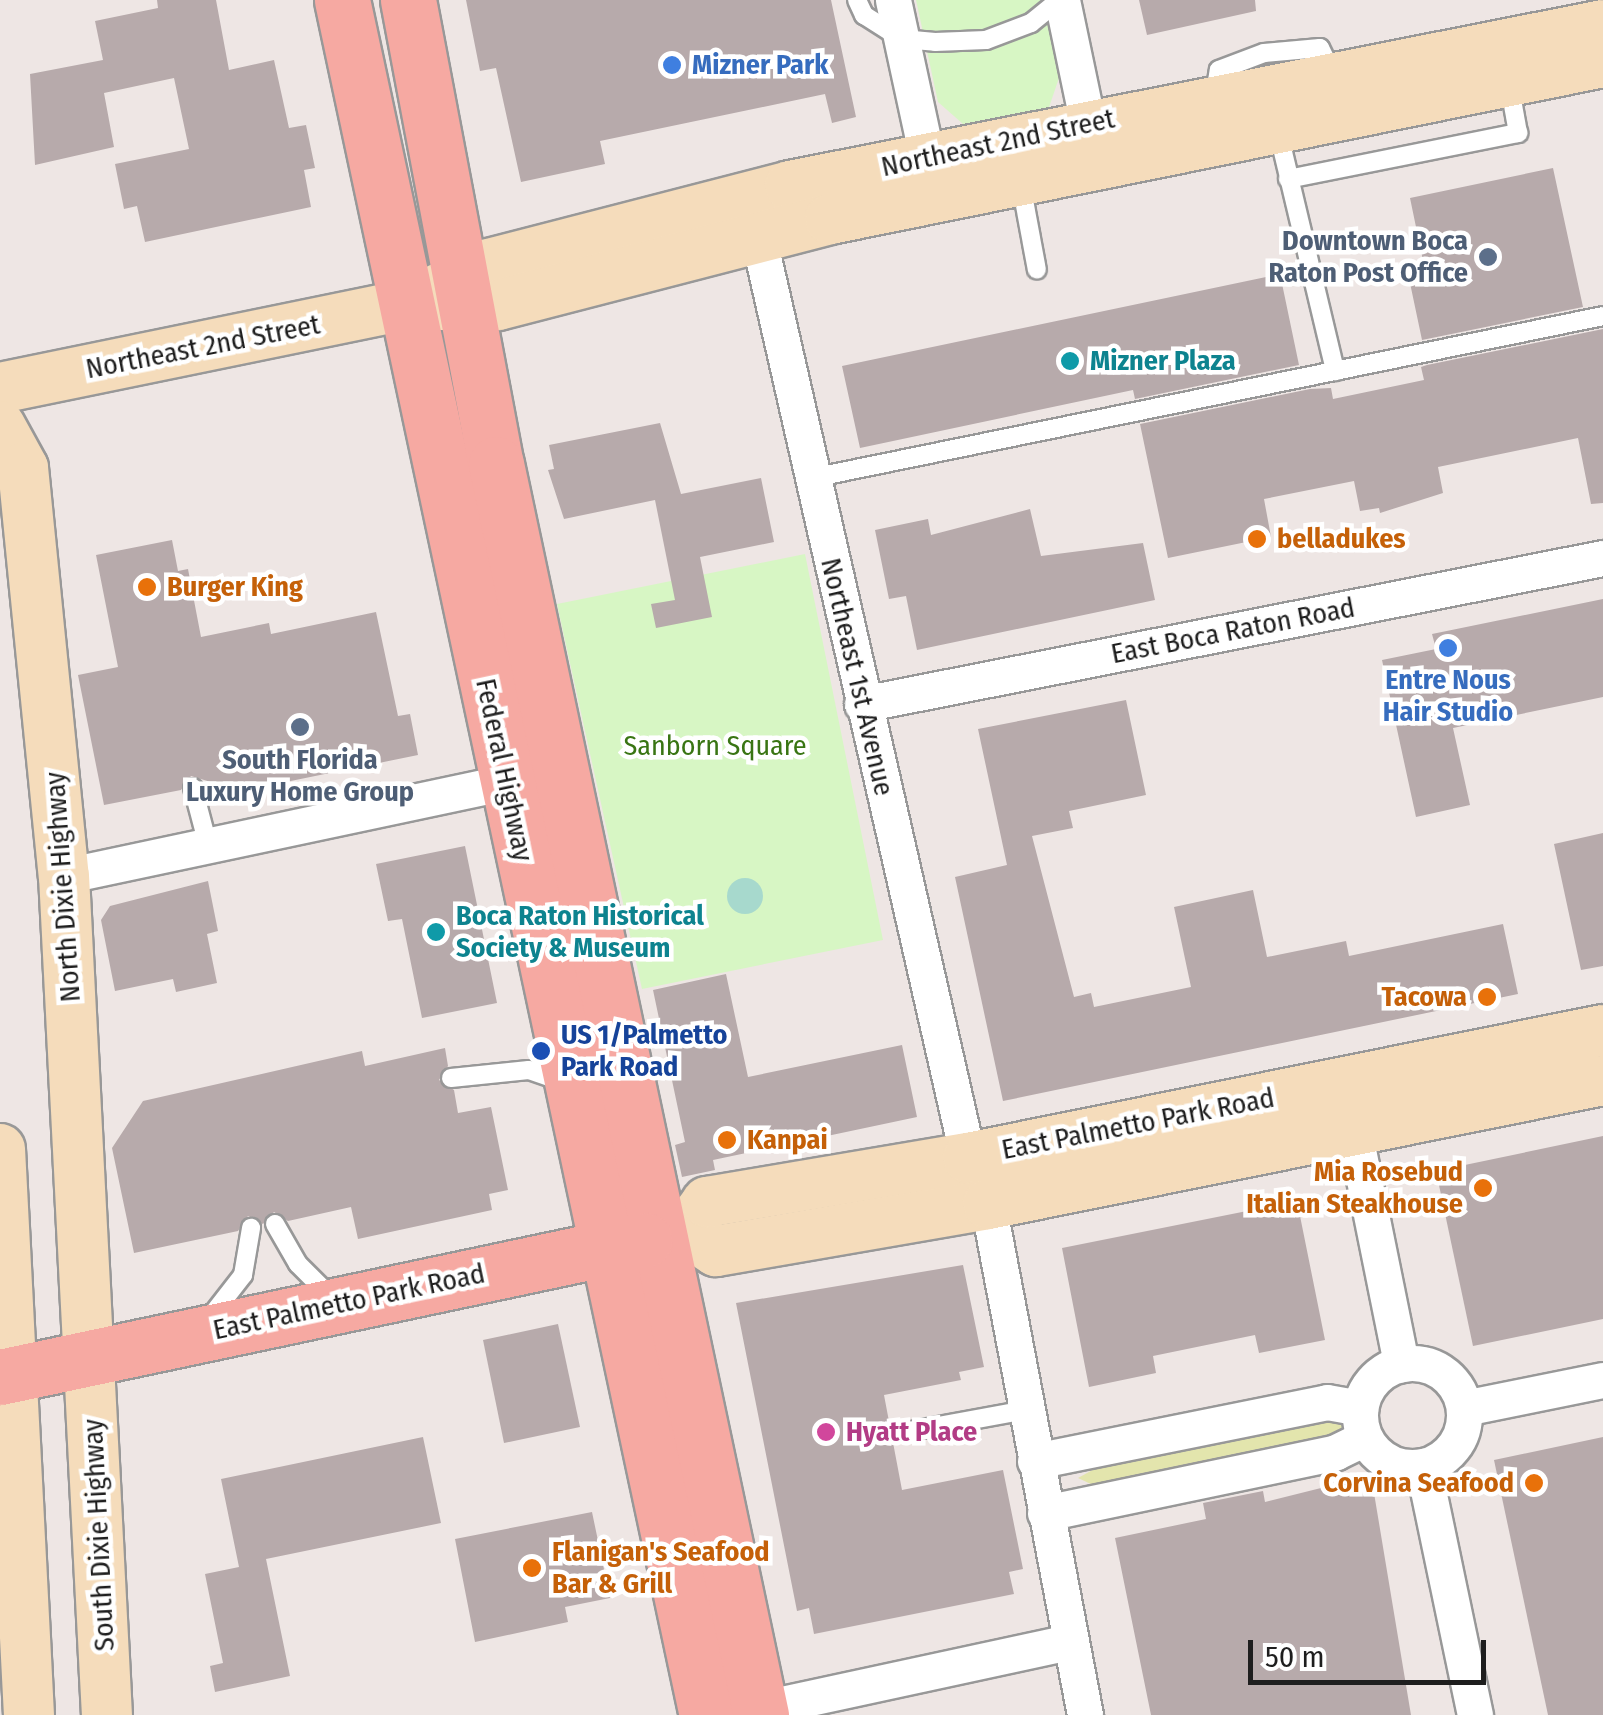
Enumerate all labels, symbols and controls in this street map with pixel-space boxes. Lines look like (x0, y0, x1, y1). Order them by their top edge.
place label: Mizner Park (692, 48, 828, 82)
marker: Mizner Park (661, 54, 683, 76)
street label: Northeast 2nd Street (878, 102, 1118, 184)
place label: Downtown Boca Raton Post Office (1269, 224, 1468, 290)
marker: Downtown Boca Raton Post Office (1477, 246, 1499, 268)
street label: Northeast 2nd Street (83, 308, 323, 386)
place label: Mizner Plaza (1090, 344, 1236, 378)
marker: Mizner Plaza (1059, 350, 1081, 372)
place label: belladukes (1277, 522, 1406, 556)
marker: belladukes (1246, 528, 1268, 550)
street label: Northeast 1st Avenue (813, 555, 901, 799)
place label: Burger King (167, 570, 303, 604)
marker: Burger King (136, 576, 158, 598)
street label: East Boca Raton Road (1108, 591, 1358, 671)
marker: Entre Nous Hair Studio (1437, 637, 1459, 659)
place label: Entre Nous Hair Studio (1383, 663, 1513, 729)
street label: Federal Highway (468, 676, 540, 864)
marker: South Florida Luxury Home Group (289, 716, 311, 738)
park label: Sanborn Square (623, 729, 807, 763)
place label: South Florida Luxury Home Group (186, 743, 414, 809)
street label: North Dixie Highway (38, 771, 88, 1003)
place label: Boca Raton Historical Society & Museum (456, 899, 704, 965)
marker: Boca Raton Historical Society & Museum (425, 921, 447, 943)
place label: Tacowa (1381, 980, 1467, 1014)
marker: Tacowa (1476, 986, 1498, 1008)
place label: US 1/Palmetto Park Road (561, 1018, 727, 1084)
marker: US 1/Palmetto Park Road (530, 1040, 552, 1062)
street label: East Palmetto Park Road (999, 1081, 1277, 1167)
place label: Kanpai (747, 1123, 828, 1157)
marker: Kanpai (716, 1129, 738, 1151)
place label: Mia Rosebud Italian Steakhouse (1246, 1155, 1463, 1221)
marker: Mia Rosebud Italian Steakhouse (1472, 1177, 1494, 1199)
street label: East Palmetto Park Road (210, 1257, 488, 1347)
place label: Hyatt Place (846, 1415, 977, 1449)
street label: South Dixie Highway (76, 1418, 122, 1652)
marker: Hyatt Place (815, 1421, 837, 1443)
place label: Corvina Seafood (1323, 1466, 1514, 1500)
marker: Corvina Seafood (1523, 1472, 1545, 1494)
place label: Flanigan's Seafood Bar & Grill (552, 1535, 770, 1601)
marker: Flanigan's Seafood Bar & Grill (521, 1557, 543, 1579)
scale bar (1253, 1620, 1490, 1682)
text: 50 m (1265, 1639, 1325, 1675)

